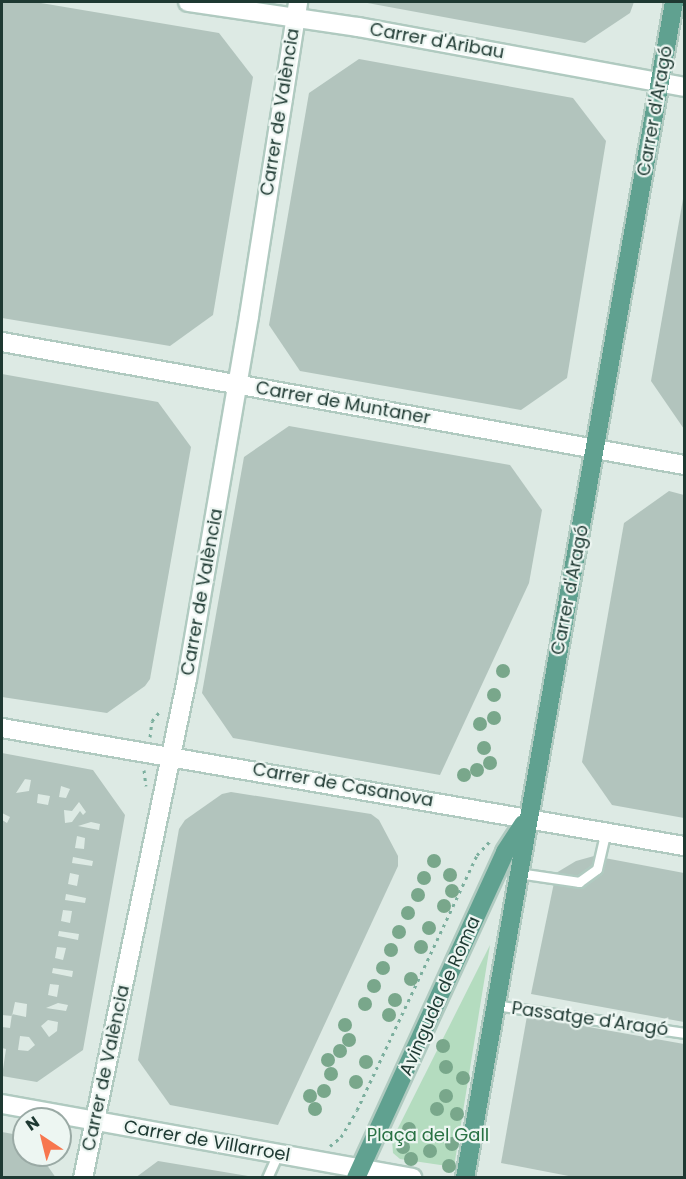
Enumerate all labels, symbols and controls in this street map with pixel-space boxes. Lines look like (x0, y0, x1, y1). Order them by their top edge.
street label: Carrer d'Aribau (368, 19, 506, 63)
street label: Carrer de València (256, 27, 304, 197)
street label: Carrer d'Aragó (633, 44, 677, 178)
street label: Carrer de Muntaner (254, 377, 432, 429)
street label: Carrer de València (177, 507, 227, 677)
street label: Carrer d'Aragó (547, 523, 593, 657)
street label: Carrer de Casanova (251, 758, 435, 812)
street label: Avinguda de Roma (395, 913, 485, 1079)
street label: Carrer de València (78, 983, 134, 1153)
street label: Passatge d'Aragó (510, 997, 670, 1041)
north arrow (12, 1107, 72, 1167)
text: N (21, 1111, 44, 1136)
street label: Carrer de Villarroel (122, 1116, 292, 1166)
park label: Plaça del Gall (367, 1124, 489, 1146)

